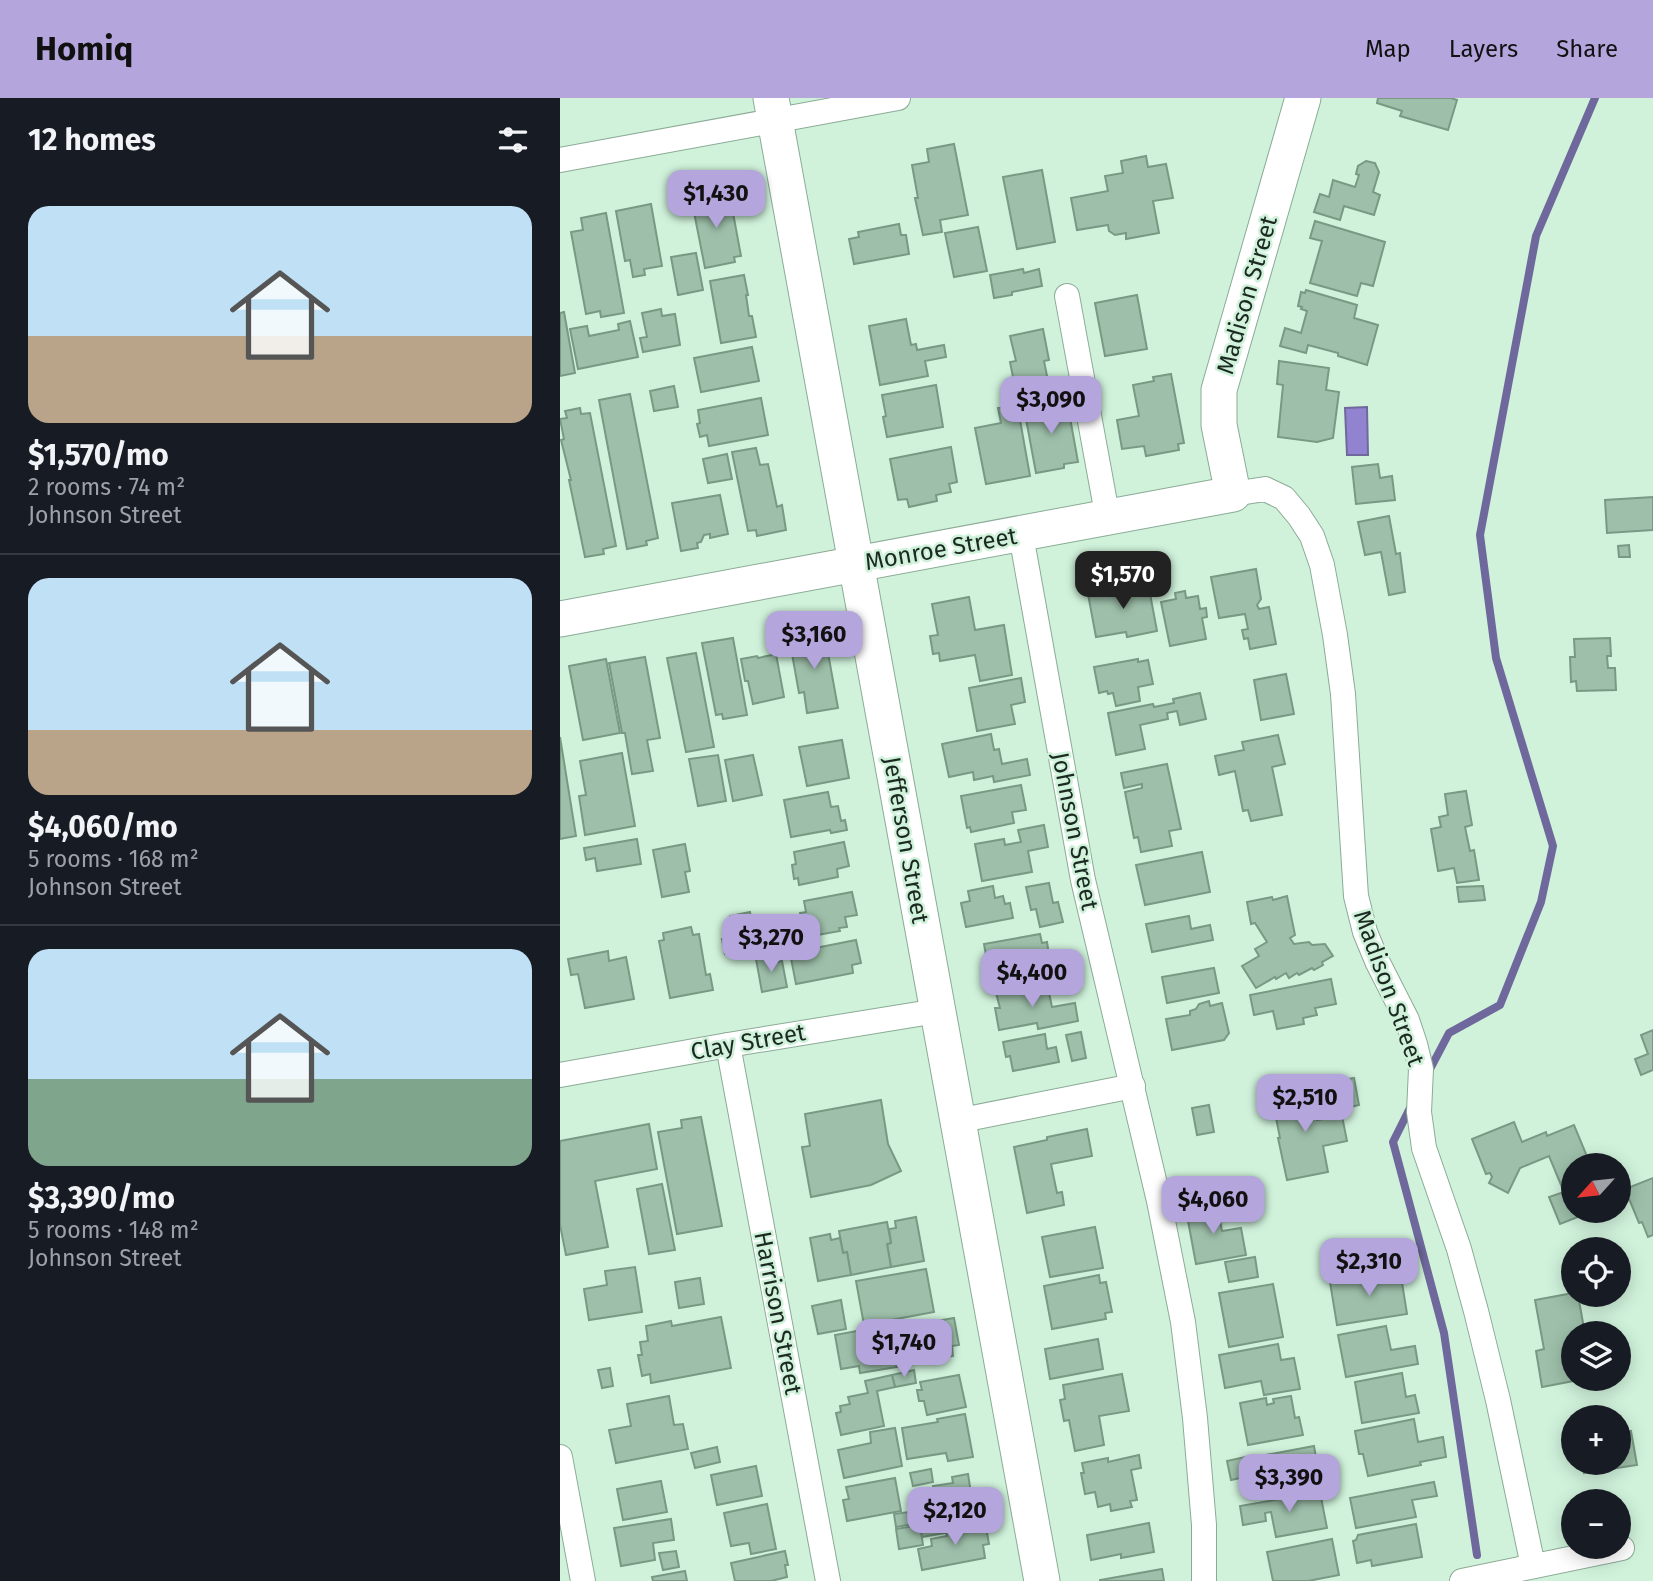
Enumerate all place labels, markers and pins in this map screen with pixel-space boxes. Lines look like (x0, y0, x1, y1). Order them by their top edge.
pin: $1,430 (659, 170, 773, 230)
pin: $3,090 (994, 376, 1108, 436)
pin: $1,570 (1066, 552, 1180, 611)
pin: $3,160 (757, 612, 871, 671)
pin: $3,270 (714, 914, 828, 974)
pin: $4,400 (975, 950, 1089, 1009)
pin: $2,510 (1248, 1074, 1362, 1134)
pin: $4,060 (1156, 1176, 1270, 1236)
pin: $2,310 (1312, 1238, 1426, 1298)
pin: $1,740 (847, 1320, 961, 1379)
pin: $3,390 (1232, 1454, 1346, 1514)
pin: $2,120 (898, 1488, 1012, 1547)

